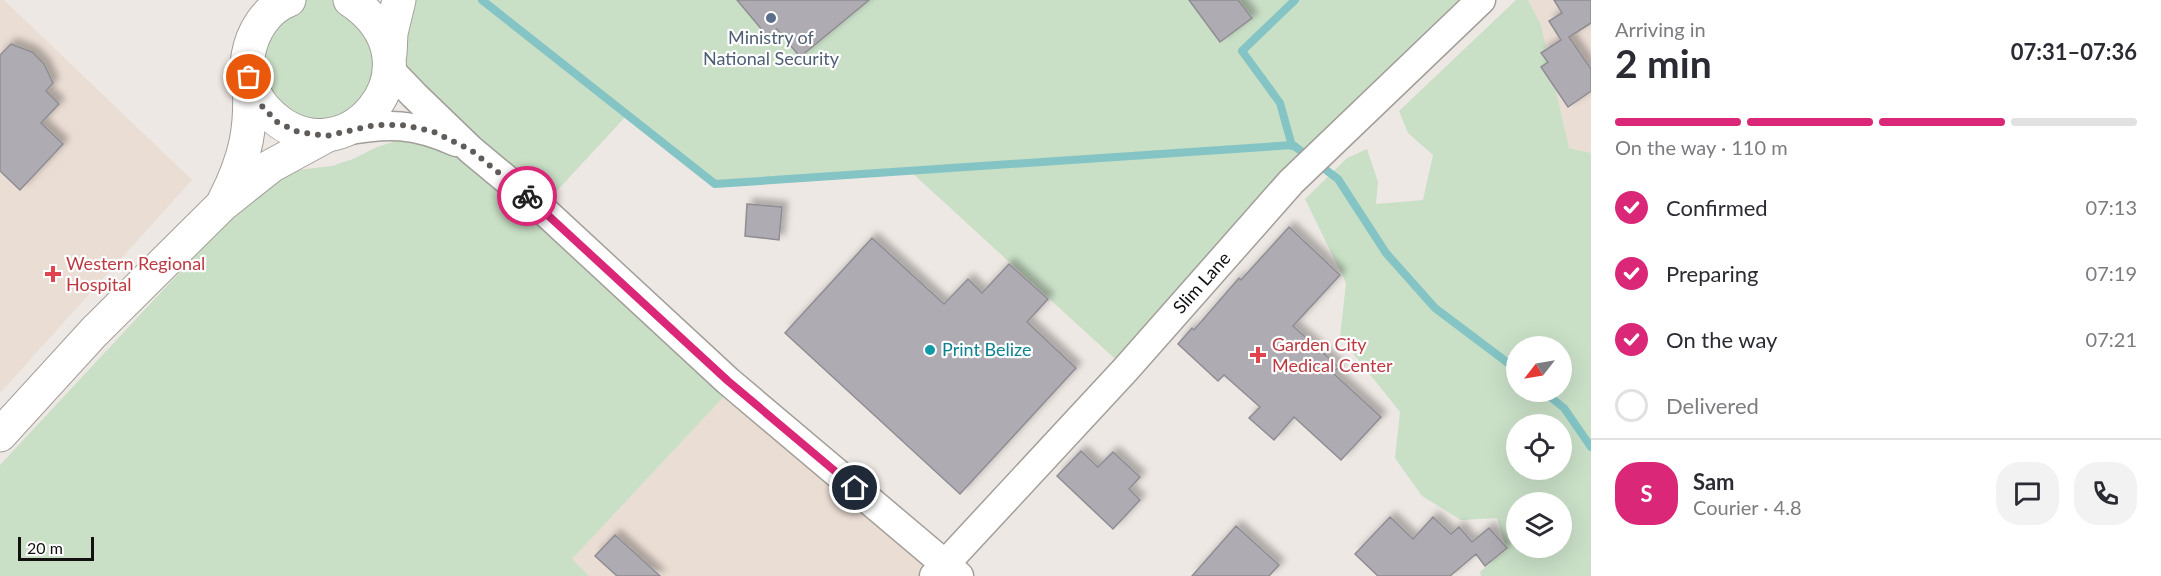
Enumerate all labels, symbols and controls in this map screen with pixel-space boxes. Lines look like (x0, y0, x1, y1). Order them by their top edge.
marker: Ministry of National Security (764, 11, 778, 25)
text: Arriving in (1615, 17, 1706, 41)
place label: Ministry of National Security (703, 26, 840, 69)
text: 07:31–07:36 (2011, 38, 2137, 65)
text: 2 min (1615, 40, 1712, 86)
pin (223, 51, 274, 102)
icon: bag (232, 60, 265, 93)
text: On the way · 110 m (1615, 135, 1788, 159)
courier (497, 166, 557, 226)
icon: bike (511, 180, 544, 213)
icon: check (1615, 191, 1648, 224)
text: Confirmed (1666, 194, 1768, 221)
text: 07:13 (2086, 195, 2137, 219)
street label: Slim Lane (1168, 247, 1235, 318)
place label: Western Regional Hospital (66, 252, 205, 295)
icon: check (1615, 257, 1648, 290)
text: Preparing (1666, 260, 1758, 287)
text: 07:19 (2086, 261, 2137, 285)
marker: Western Regional Hospital (44, 265, 62, 283)
icon: check (1615, 323, 1648, 356)
text: On the way (1666, 326, 1777, 353)
text: 07:21 (2086, 327, 2137, 351)
place label: Garden City Medical Center (1272, 333, 1393, 376)
north arrow (1506, 336, 1572, 402)
map controls (1506, 336, 1572, 558)
place label: Print Belize (942, 338, 1032, 360)
marker: Print Belize (923, 343, 937, 357)
marker: Garden City Medical Center (1249, 346, 1267, 364)
text: Delivered (1666, 392, 1759, 419)
button: locate (1506, 414, 1572, 480)
pin (829, 462, 880, 513)
button: chat (1996, 462, 2059, 525)
button: phone (2074, 462, 2137, 525)
text: Sam (1693, 468, 1735, 495)
icon: home (838, 471, 871, 504)
text: S (1640, 480, 1653, 507)
button: layers (1506, 492, 1572, 558)
text: Courier · 4.8 (1693, 495, 1802, 519)
scale bar (18, 534, 94, 562)
text: 20 m (27, 538, 63, 557)

